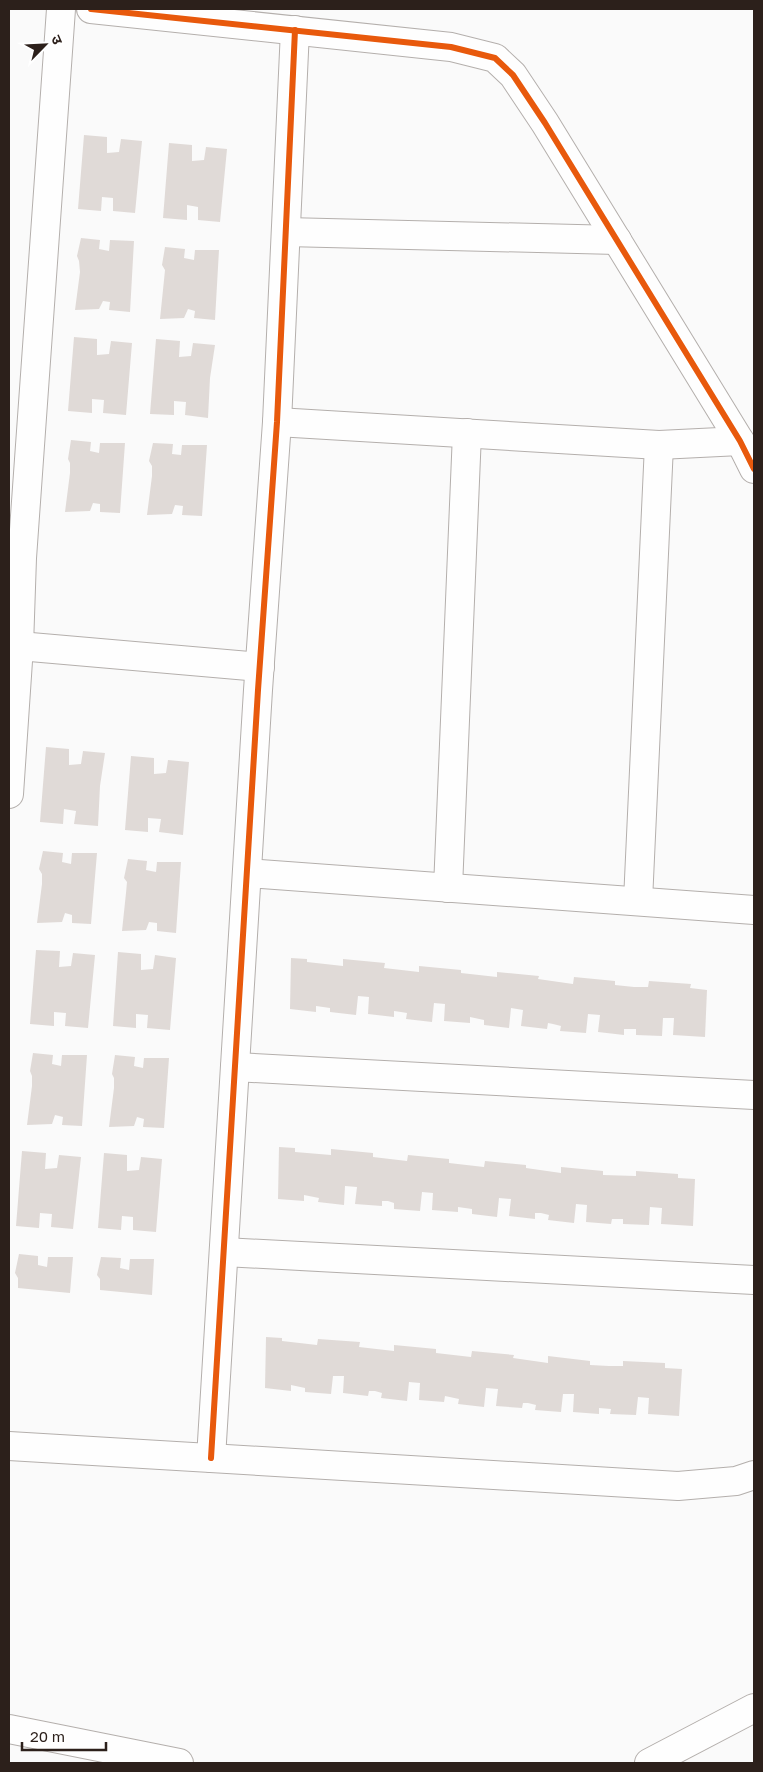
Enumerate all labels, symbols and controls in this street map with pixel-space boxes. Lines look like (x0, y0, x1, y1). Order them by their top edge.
north arrow (20, 20, 70, 70)
text: उ (48, 32, 67, 47)
scale bar (22, 1720, 106, 1752)
text: 20 m (30, 1727, 65, 1745)

